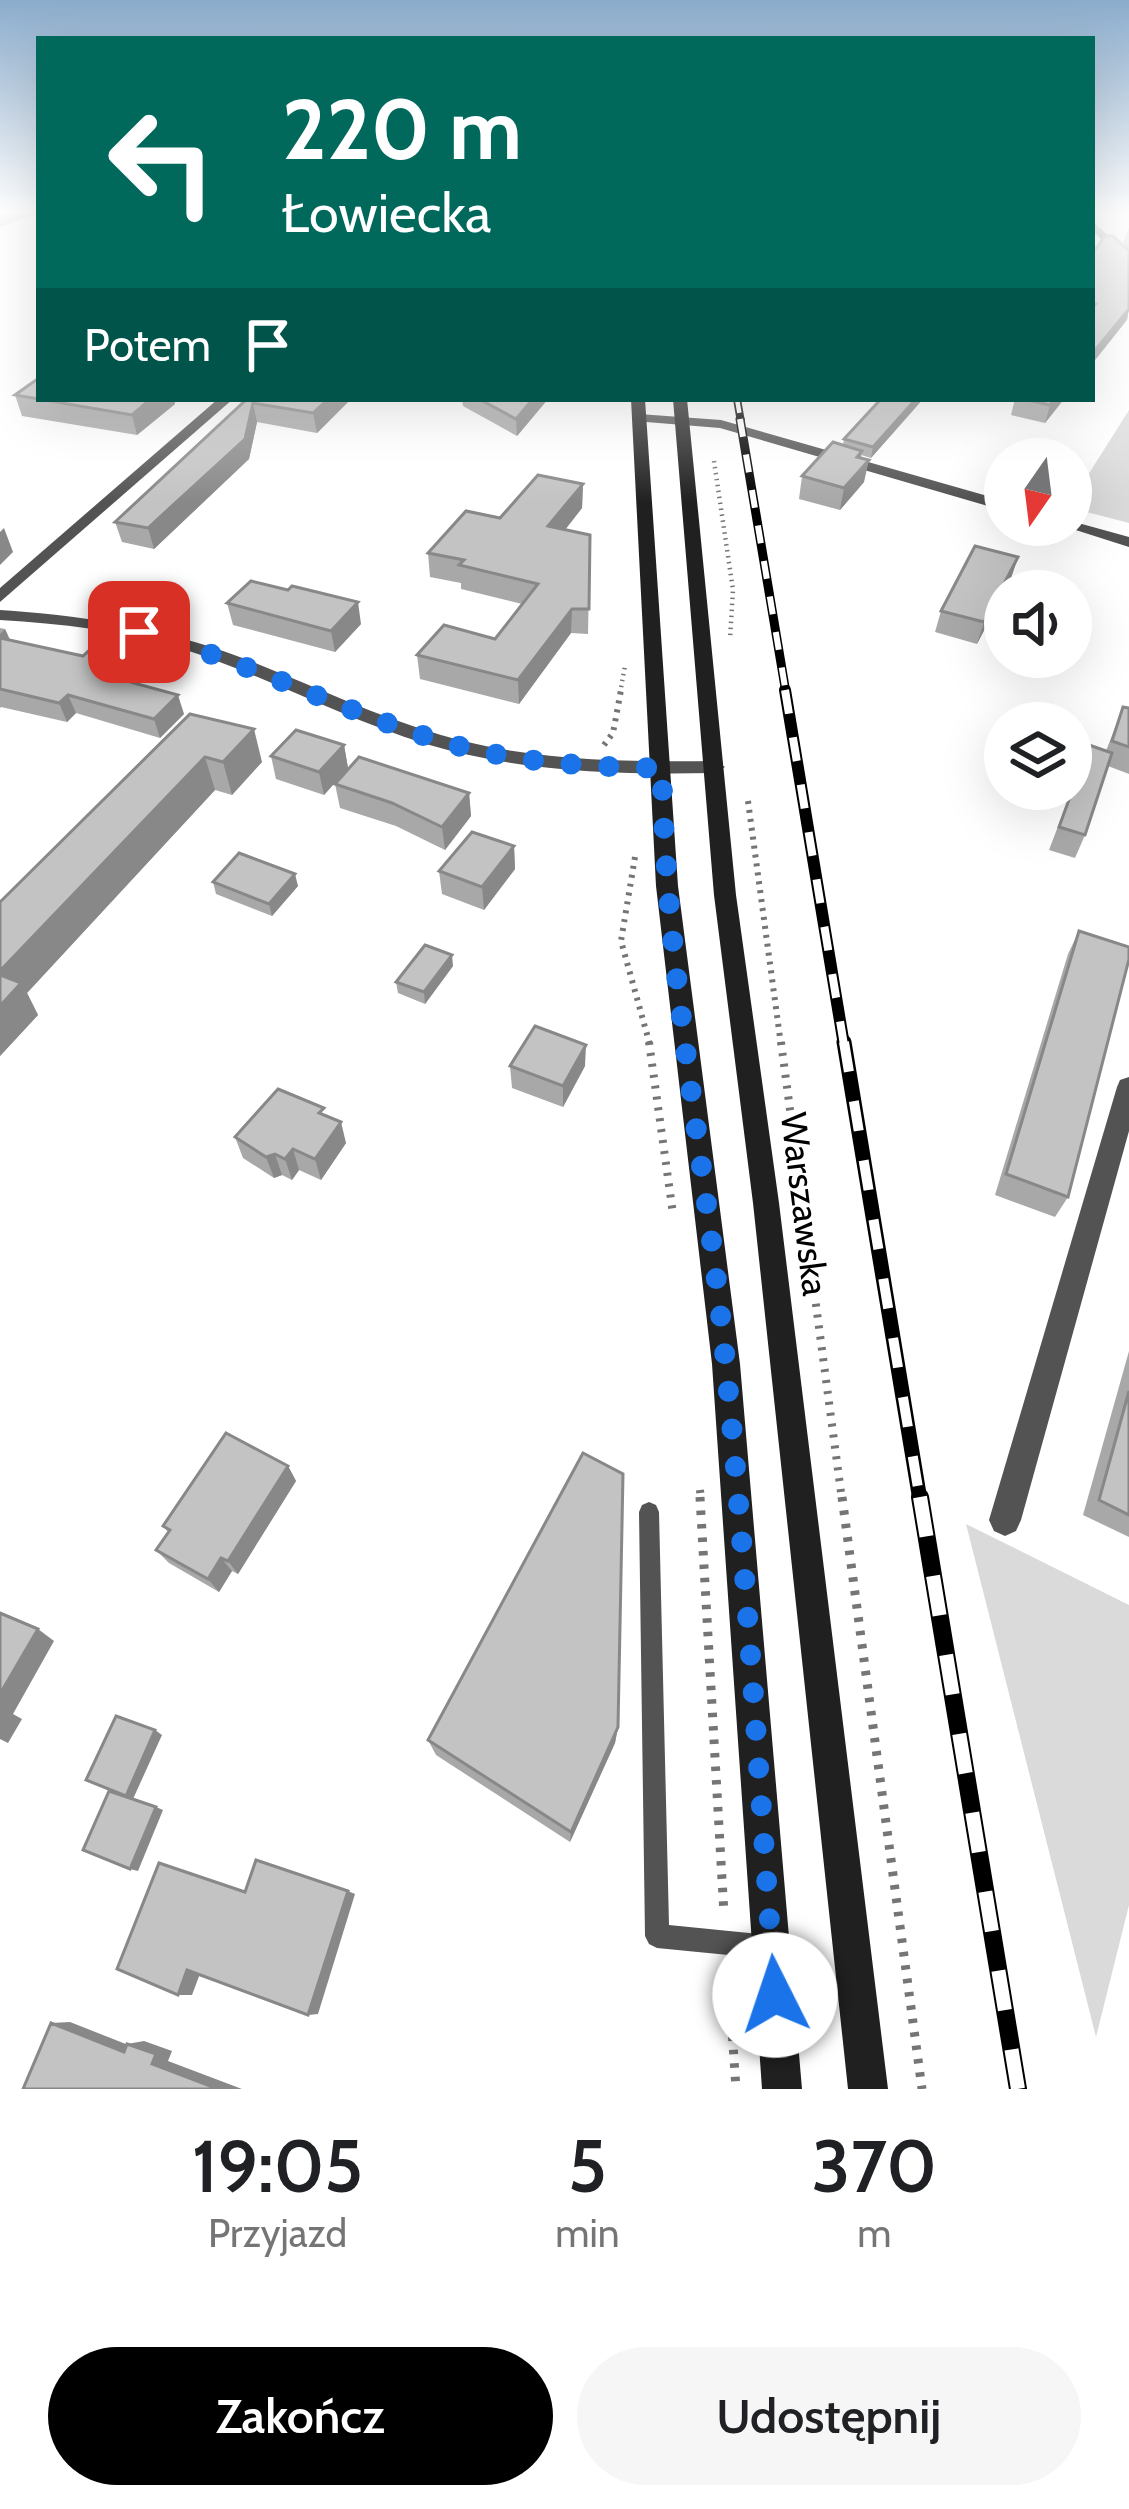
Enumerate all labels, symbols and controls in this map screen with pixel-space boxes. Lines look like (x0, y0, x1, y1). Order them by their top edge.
text: 220 m (282, 78, 522, 180)
icon: left (84, 84, 240, 240)
text: Łowiecka (282, 180, 491, 246)
icon: arrive (235, 312, 301, 378)
text: Potem (84, 318, 211, 372)
north arrow (984, 438, 1092, 546)
map controls (984, 438, 1092, 810)
button: sound (984, 570, 1092, 678)
pin (88, 581, 190, 683)
icon: arrive (106, 599, 172, 665)
button: layers (984, 702, 1092, 810)
street label: Warszawska (772, 1110, 838, 1298)
position arrow (712, 1932, 838, 2058)
text: 19:05 (192, 2123, 363, 2210)
text: 5 (568, 2123, 607, 2210)
text: 370 (812, 2123, 937, 2210)
text: Przyjazd (208, 2209, 347, 2257)
text: min (555, 2209, 619, 2257)
text: m (857, 2209, 891, 2257)
button: Zakończ (48, 2347, 553, 2485)
button: Udostępnij (577, 2347, 1081, 2485)

